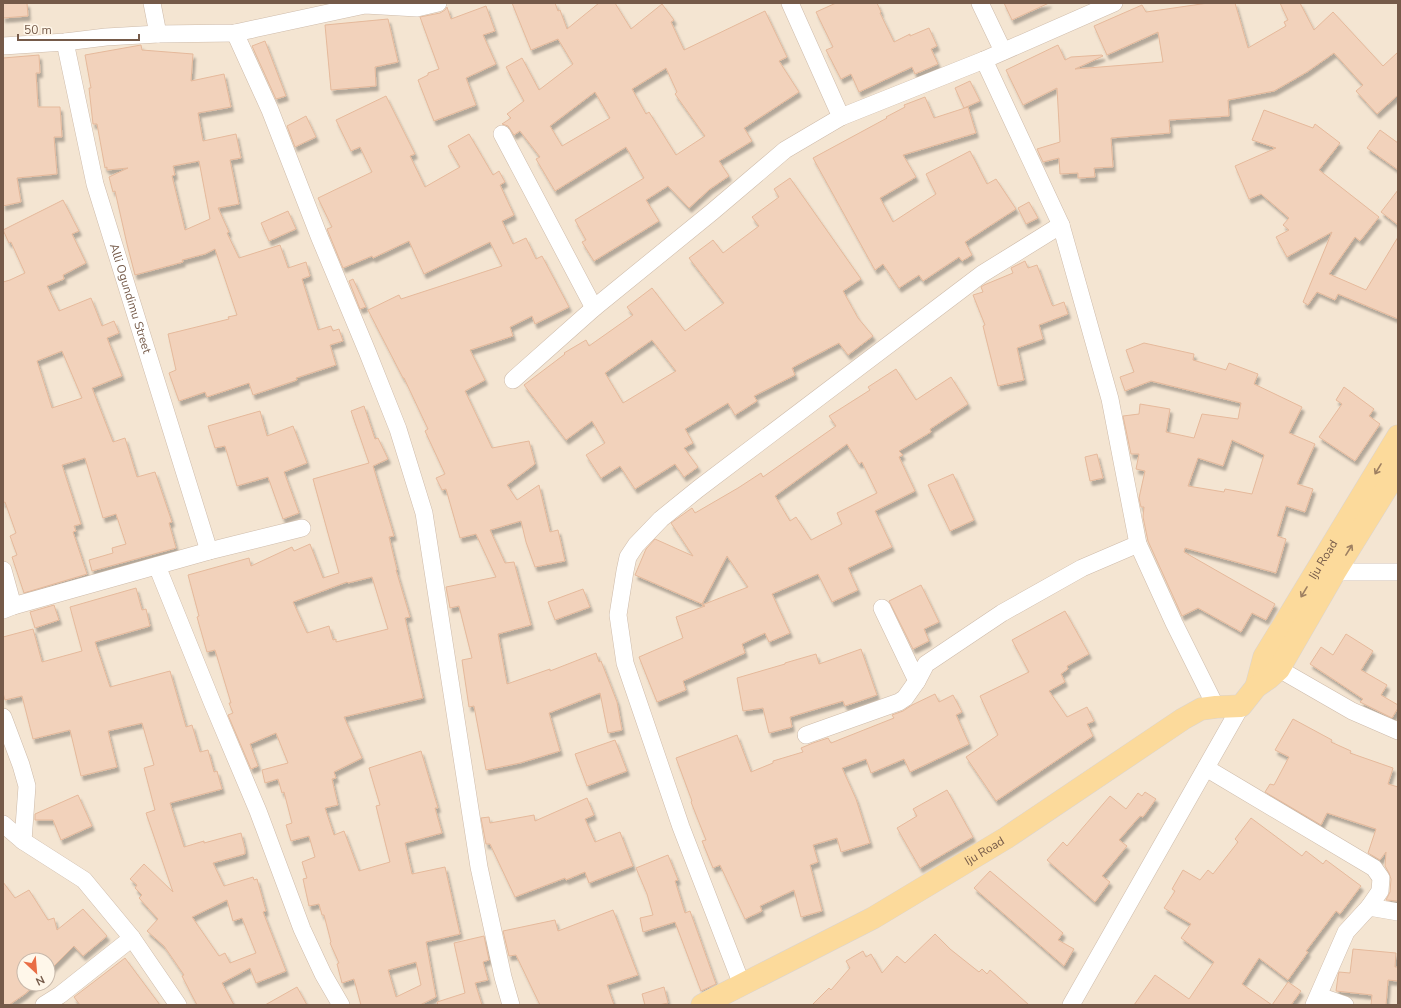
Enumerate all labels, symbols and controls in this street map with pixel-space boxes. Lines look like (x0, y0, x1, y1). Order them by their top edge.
scale bar (18, 16, 139, 42)
text: 50 m (24, 22, 52, 38)
street label: Alli Ogundimu Street (106, 242, 155, 356)
one-way arrow (1374, 463, 1382, 474)
street label: Iju Road (1305, 537, 1341, 582)
one-way arrow (1345, 544, 1353, 556)
one-way arrow (1299, 586, 1307, 598)
street label: Iju Road (962, 833, 1007, 869)
north arrow (16, 952, 56, 992)
text: N (33, 972, 47, 989)

